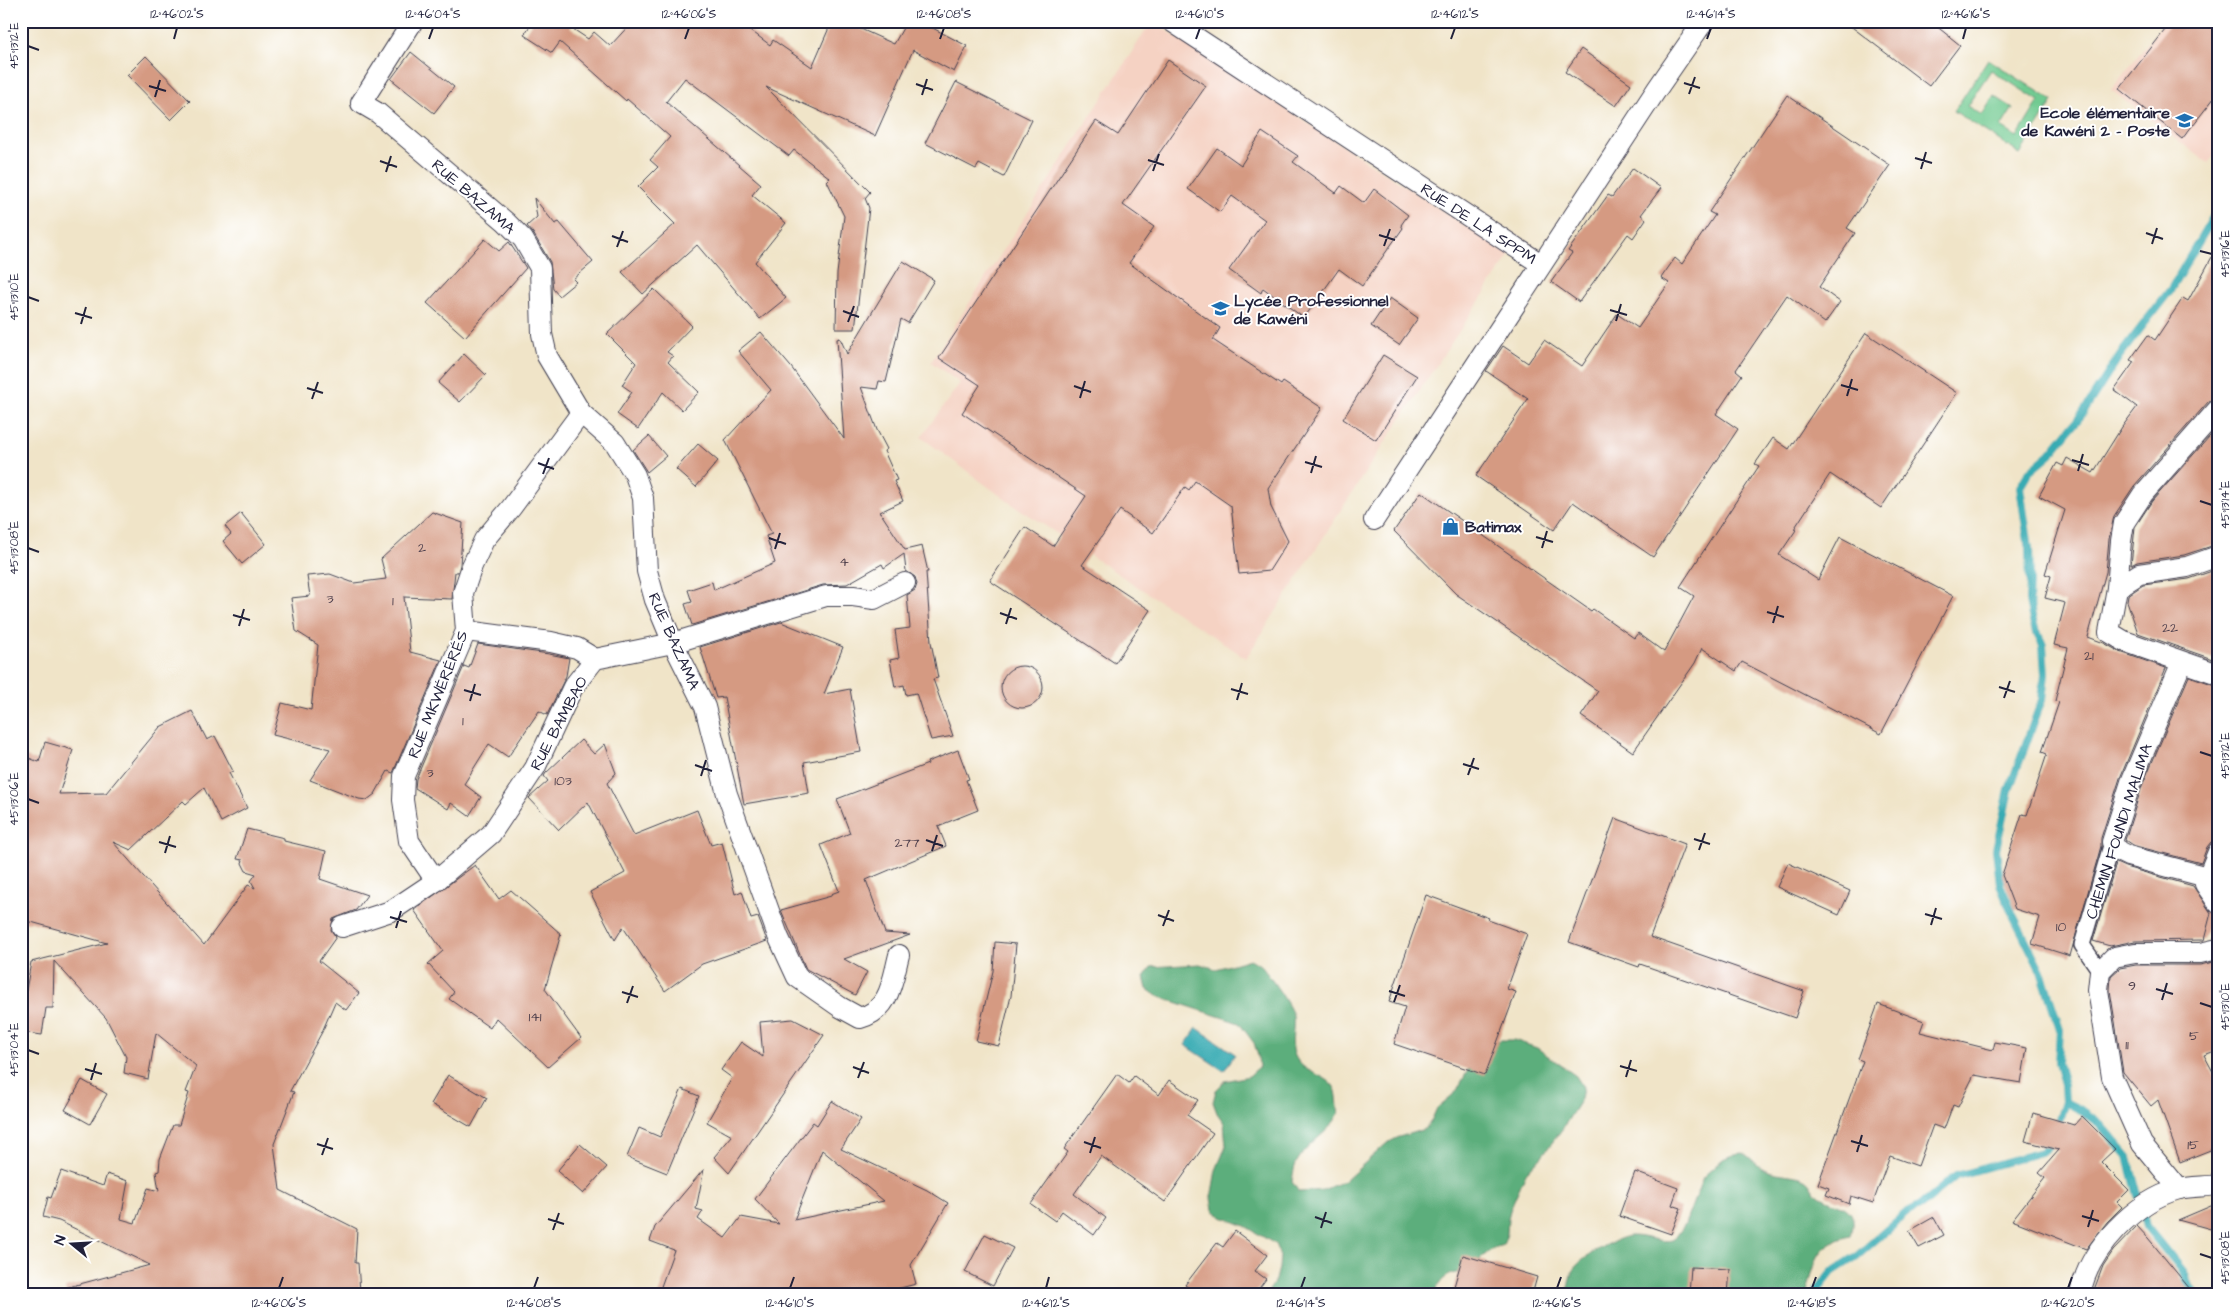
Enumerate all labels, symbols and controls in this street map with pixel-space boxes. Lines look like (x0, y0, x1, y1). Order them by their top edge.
text: 12°46'02"S (150, 6, 204, 23)
text: 12°46'04"S (406, 6, 461, 23)
text: 12°46'06"S (662, 6, 716, 23)
text: 12°46'08"S (917, 6, 972, 23)
text: 12°46'10"S (1176, 6, 1224, 23)
text: 12°46'12"S (1431, 6, 1479, 23)
text: 12°46'14"S (1687, 6, 1736, 23)
text: 12°46'16"S (1942, 6, 1990, 23)
text: 45°13'12"E (6, 22, 23, 70)
place label: Ecole élémentaire de Kawéni 2 - Poste (2020, 102, 2170, 142)
school or university icon: Ecole élémentaire de Kawéni 2 - Poste (2174, 111, 2194, 131)
street label: RUE BAZAMA (427, 154, 520, 239)
street label: RUE DE LA SPPM (1416, 178, 1541, 270)
text: 45°13'16"E (2217, 230, 2234, 278)
text: 45°13'10"E (6, 273, 23, 321)
place label: Lycée Professionnel de Kawéni (1233, 290, 1389, 330)
school or university icon: Lycée Professionnel de Kawéni (1210, 299, 1230, 319)
text: 45°13'14"E (2217, 481, 2234, 529)
shop icon: Batimax (1441, 516, 1461, 536)
place label: Batimax (1465, 516, 1522, 538)
text: 45°13'08"E (6, 521, 23, 575)
house number: 2 (418, 538, 426, 558)
house number: 4 (839, 552, 849, 572)
house number: 3 (326, 589, 334, 609)
street label: RUE BAZAMA (643, 589, 705, 693)
house number: 1 (392, 591, 394, 611)
house number: 22 (2162, 618, 2178, 638)
street label: RUE MKWÉRÉRÉS (402, 627, 474, 761)
house number: 21 (2084, 646, 2094, 666)
street label: RUE BAMBAO (525, 672, 593, 774)
house number: 1 (462, 711, 464, 731)
text: 45°13'12"E (2217, 732, 2234, 780)
street label: CHEMIN FOUNDI MALIMA (2080, 741, 2158, 922)
house number: 3 (426, 763, 434, 783)
house number: 103 (554, 771, 572, 791)
text: 45°13'06"E (6, 772, 23, 826)
house number: 277 (894, 833, 920, 853)
house number: 10 (2056, 917, 2066, 937)
house number: 9 (2128, 976, 2136, 996)
text: 45°13'10"E (2217, 983, 2234, 1031)
house number: 141 (528, 1007, 542, 1027)
text: 45°13'04"E (6, 1023, 23, 1077)
house number: 5 (2189, 1026, 2199, 1046)
house number: 11 (2125, 1035, 2129, 1055)
house number: 15 (2187, 1135, 2199, 1155)
north arrow (48, 1218, 98, 1268)
text: 45°13'08"E (2217, 1231, 2234, 1285)
text: N (50, 1233, 72, 1248)
text: 12°46'06"S (252, 1295, 306, 1312)
text: 12°46'08"S (507, 1295, 562, 1312)
text: 12°46'10"S (766, 1295, 814, 1312)
text: 12°46'12"S (1022, 1295, 1070, 1312)
text: 12°46'14"S (1277, 1295, 1326, 1312)
text: 12°46'16"S (1533, 1295, 1581, 1312)
text: 12°46'18"S (1788, 1295, 1837, 1312)
text: 12°46'20"S (2041, 1295, 2095, 1312)

